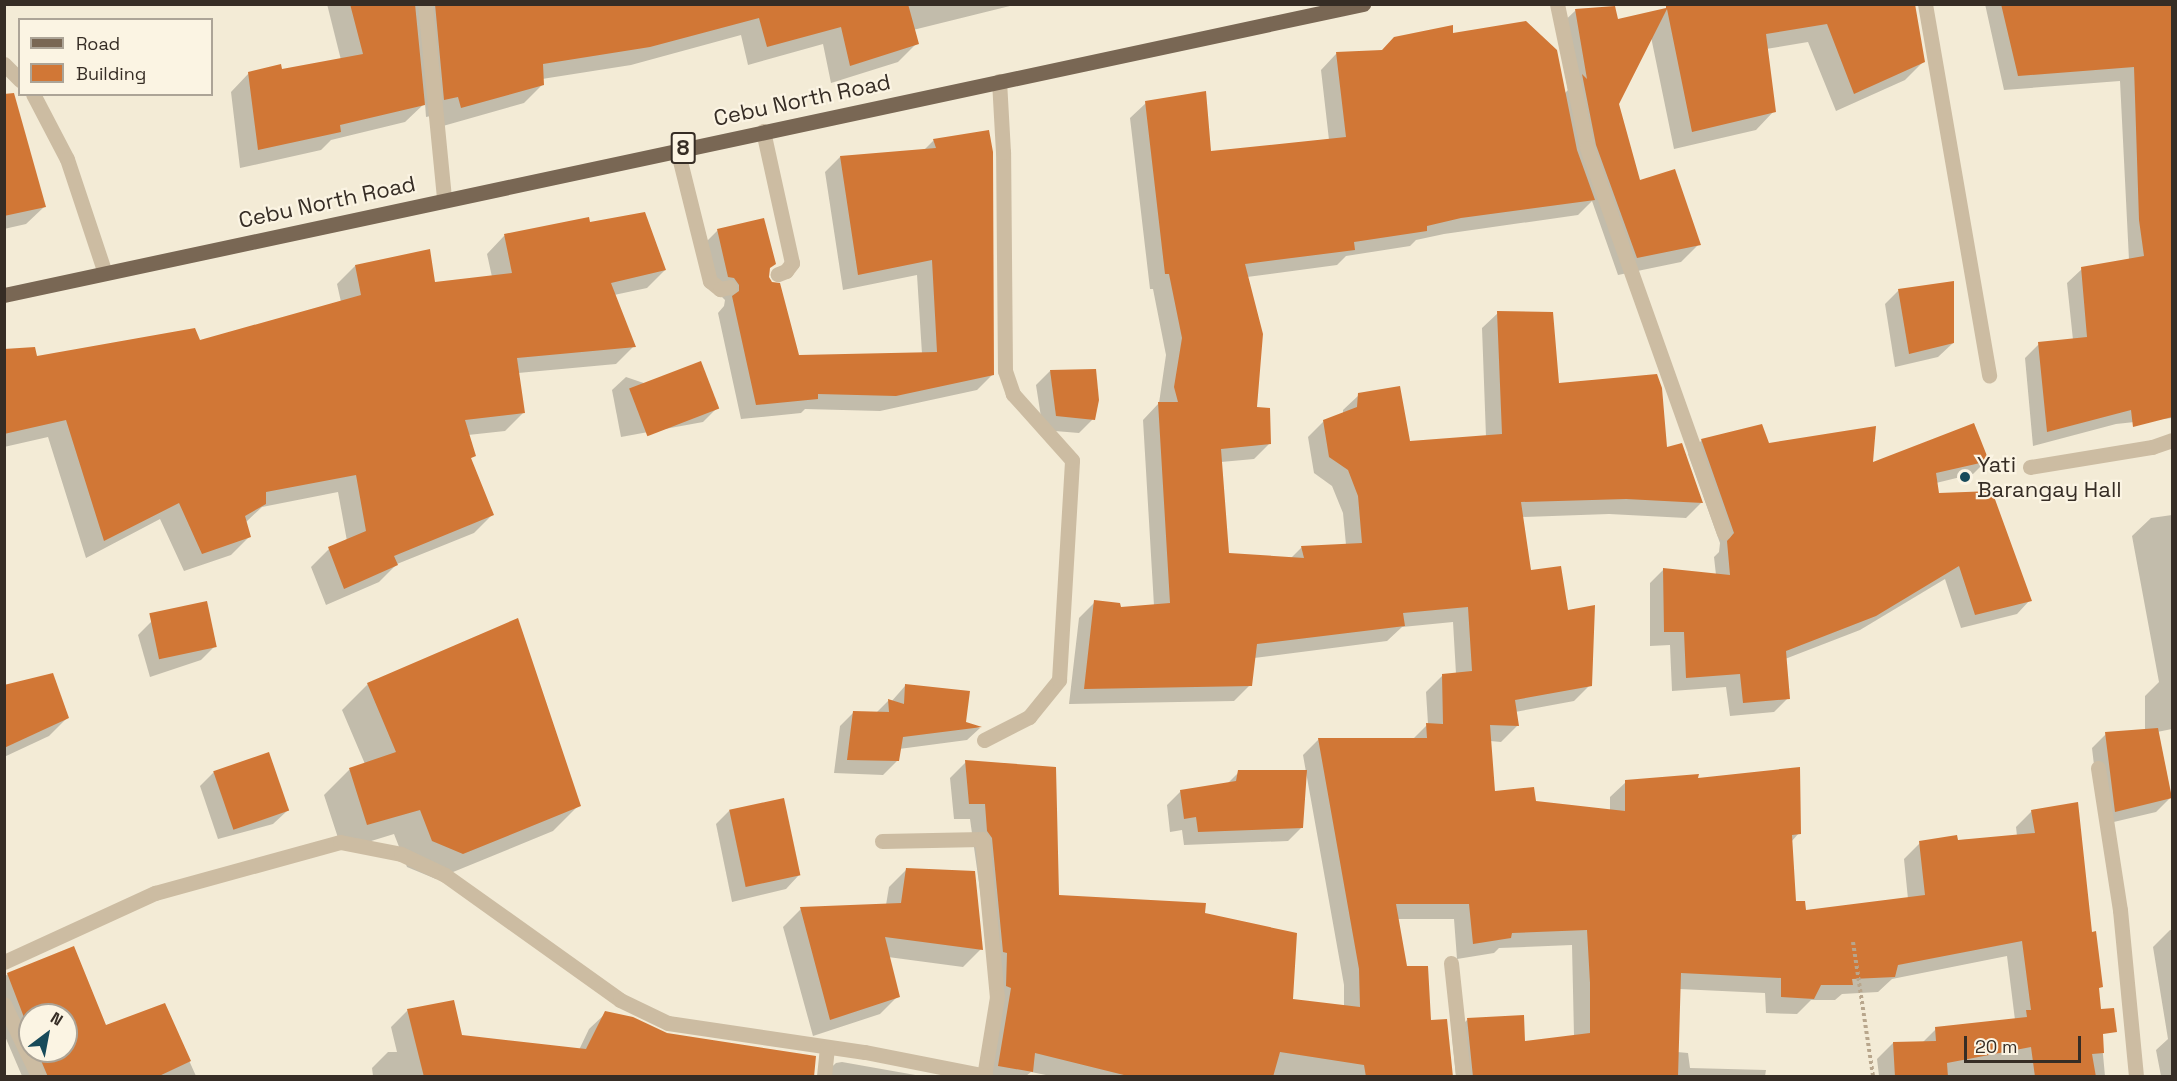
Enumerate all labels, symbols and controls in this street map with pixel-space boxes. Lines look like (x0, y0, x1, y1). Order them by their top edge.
legend (18, 18, 213, 96)
text: Road (76, 32, 120, 55)
text: Building (76, 62, 146, 85)
street label: Cebu North Road (711, 68, 893, 132)
road number: 8 (670, 130, 696, 166)
street label: Cebu North Road (236, 170, 418, 234)
place label: Yati Barangay Hall (1977, 451, 2122, 502)
marker: Yati Barangay Hall (1958, 470, 1972, 484)
north arrow (18, 1003, 78, 1063)
text: N (47, 1007, 67, 1031)
scale bar (1967, 1024, 2084, 1062)
text: 20 m (1975, 1035, 2018, 1058)

